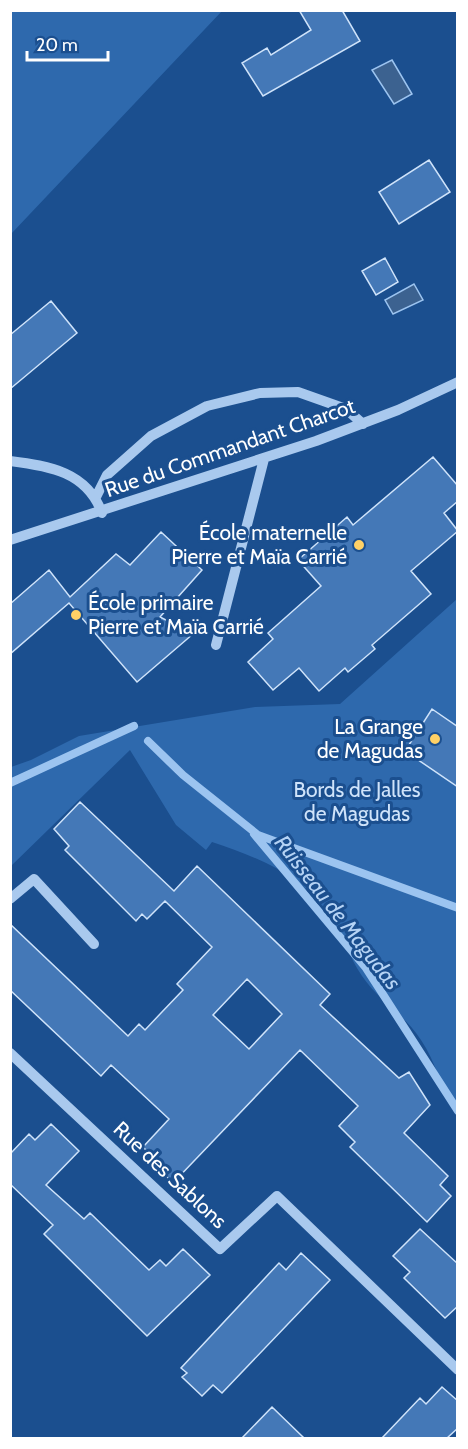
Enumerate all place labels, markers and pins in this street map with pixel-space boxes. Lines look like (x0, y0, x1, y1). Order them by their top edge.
place label: École maternelle Pierre et Maïa Carrié (171, 520, 347, 569)
marker: École maternelle Pierre et Maïa Carrié (352, 538, 366, 552)
place label: École primaire Pierre et Maïa Carrié (88, 590, 264, 639)
marker: École primaire Pierre et Maïa Carrié (69, 608, 83, 622)
place label: La Grange de Magudas (317, 714, 423, 763)
marker: La Grange de Magudas (428, 732, 442, 746)

